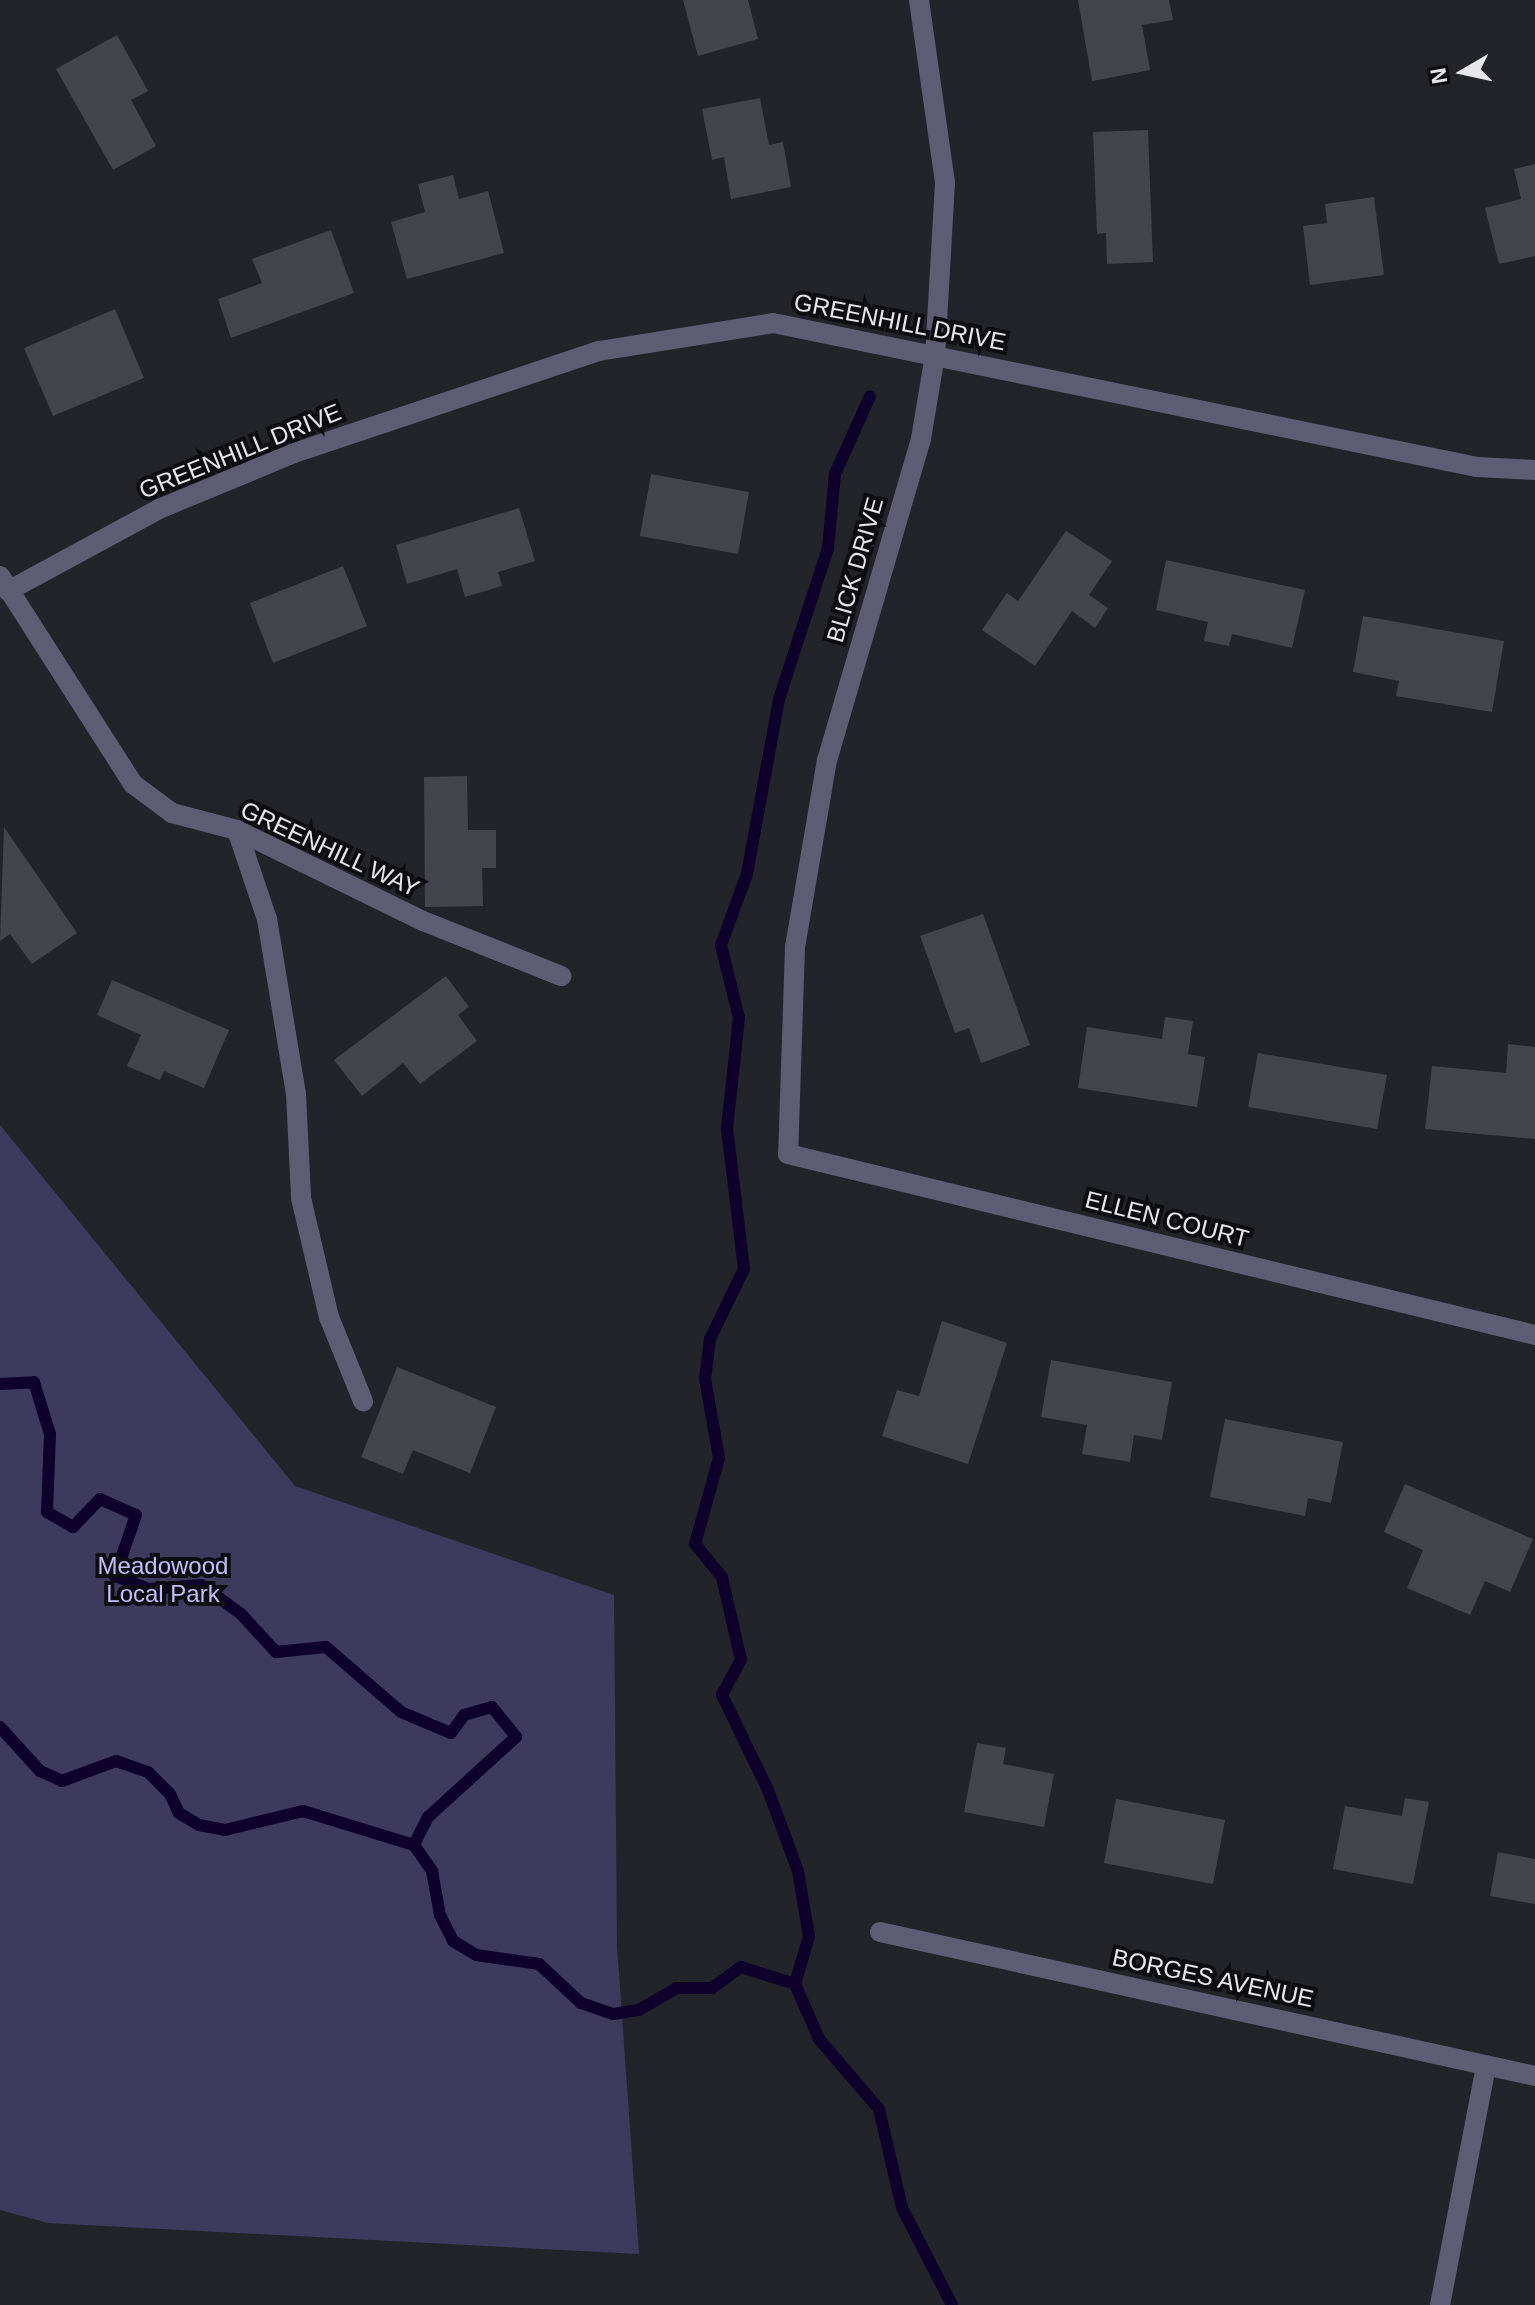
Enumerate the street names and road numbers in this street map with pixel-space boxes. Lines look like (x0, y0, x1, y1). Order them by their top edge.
street label: GREENHILL DRIVE (791, 287, 1009, 357)
street label: GREENHILL DRIVE (134, 397, 346, 505)
street label: BLICK DRIVE (821, 494, 889, 646)
street label: GREENHILL WAY (236, 795, 424, 903)
street label: ELLEN COURT (1082, 1185, 1252, 1253)
street label: BORGES AVENUE (1109, 1942, 1317, 2014)

